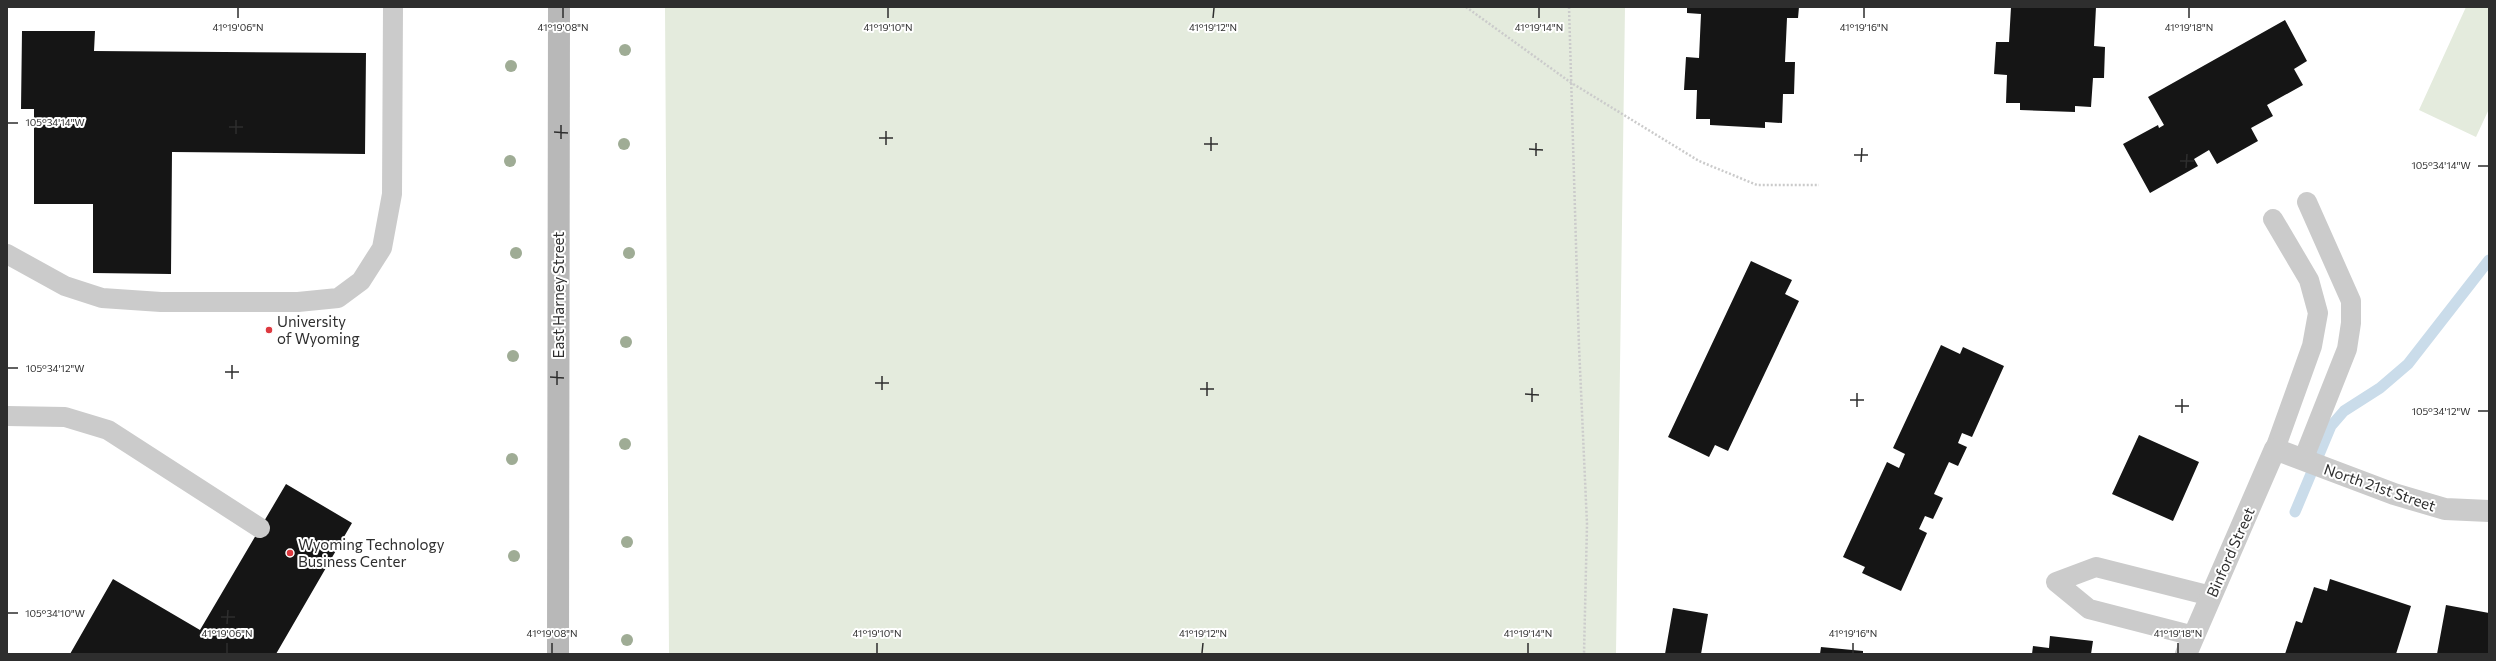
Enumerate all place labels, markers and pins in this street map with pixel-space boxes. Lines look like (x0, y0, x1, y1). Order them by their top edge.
place label: University of Wyoming (277, 312, 360, 347)
marker: University of Wyoming (264, 325, 274, 335)
place label: Wyoming Technology Business Center (298, 535, 445, 570)
marker: Wyoming Technology Business Center (285, 548, 295, 558)

